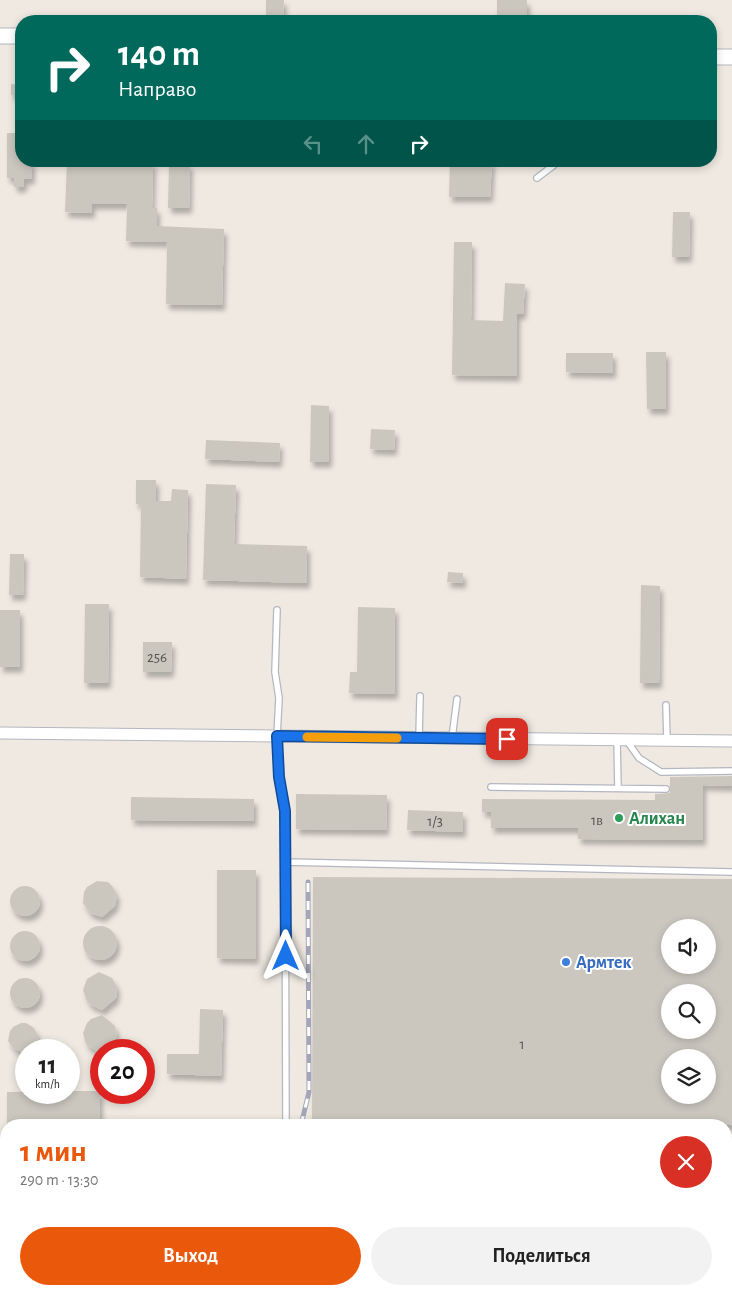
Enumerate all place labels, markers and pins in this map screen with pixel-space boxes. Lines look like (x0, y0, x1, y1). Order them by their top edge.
pin (486, 718, 528, 760)
place label: Алихан (629, 810, 685, 828)
marker: Алихан (613, 812, 625, 824)
place label: Армтек (576, 954, 631, 972)
marker: Армтек (560, 956, 572, 968)

